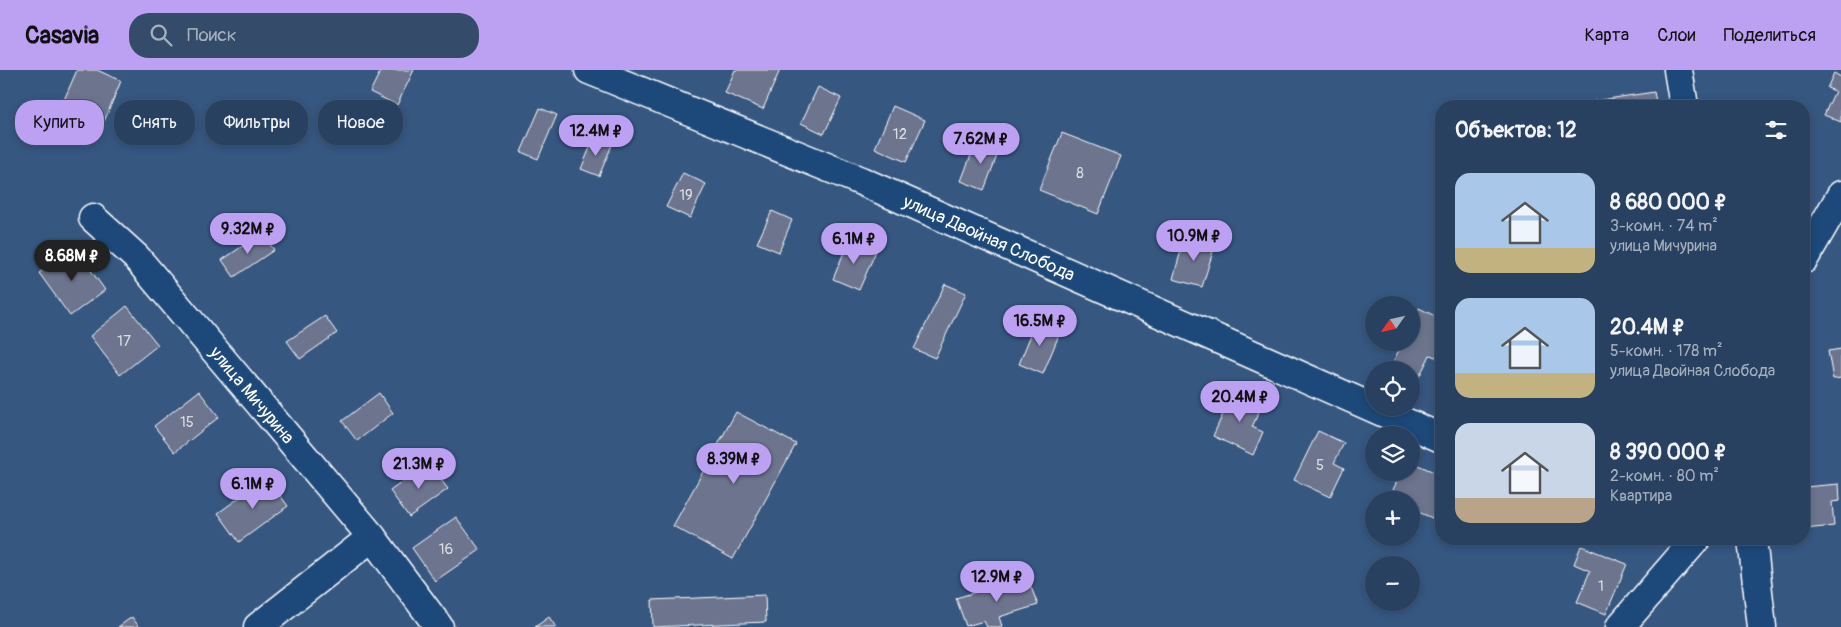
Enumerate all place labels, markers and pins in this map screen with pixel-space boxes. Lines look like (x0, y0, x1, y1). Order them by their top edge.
pin: 12.4M ₽ (550, 114, 642, 157)
pin: 7.62M ₽ (935, 122, 1027, 165)
pin: 9.32M ₽ (202, 212, 294, 255)
pin: 10.9M ₽ (1148, 220, 1240, 262)
pin: 6.1M ₽ (813, 222, 895, 265)
pin: 8.68M ₽ (26, 240, 118, 282)
pin: 16.5M ₽ (994, 304, 1086, 347)
pin: 20.4M ₽ (1194, 380, 1286, 423)
pin: 8.39M ₽ (688, 442, 780, 485)
pin: 21.3M ₽ (373, 448, 465, 490)
pin: 6.1M ₽ (212, 468, 294, 510)
pin: 12.9M ₽ (951, 560, 1043, 603)

